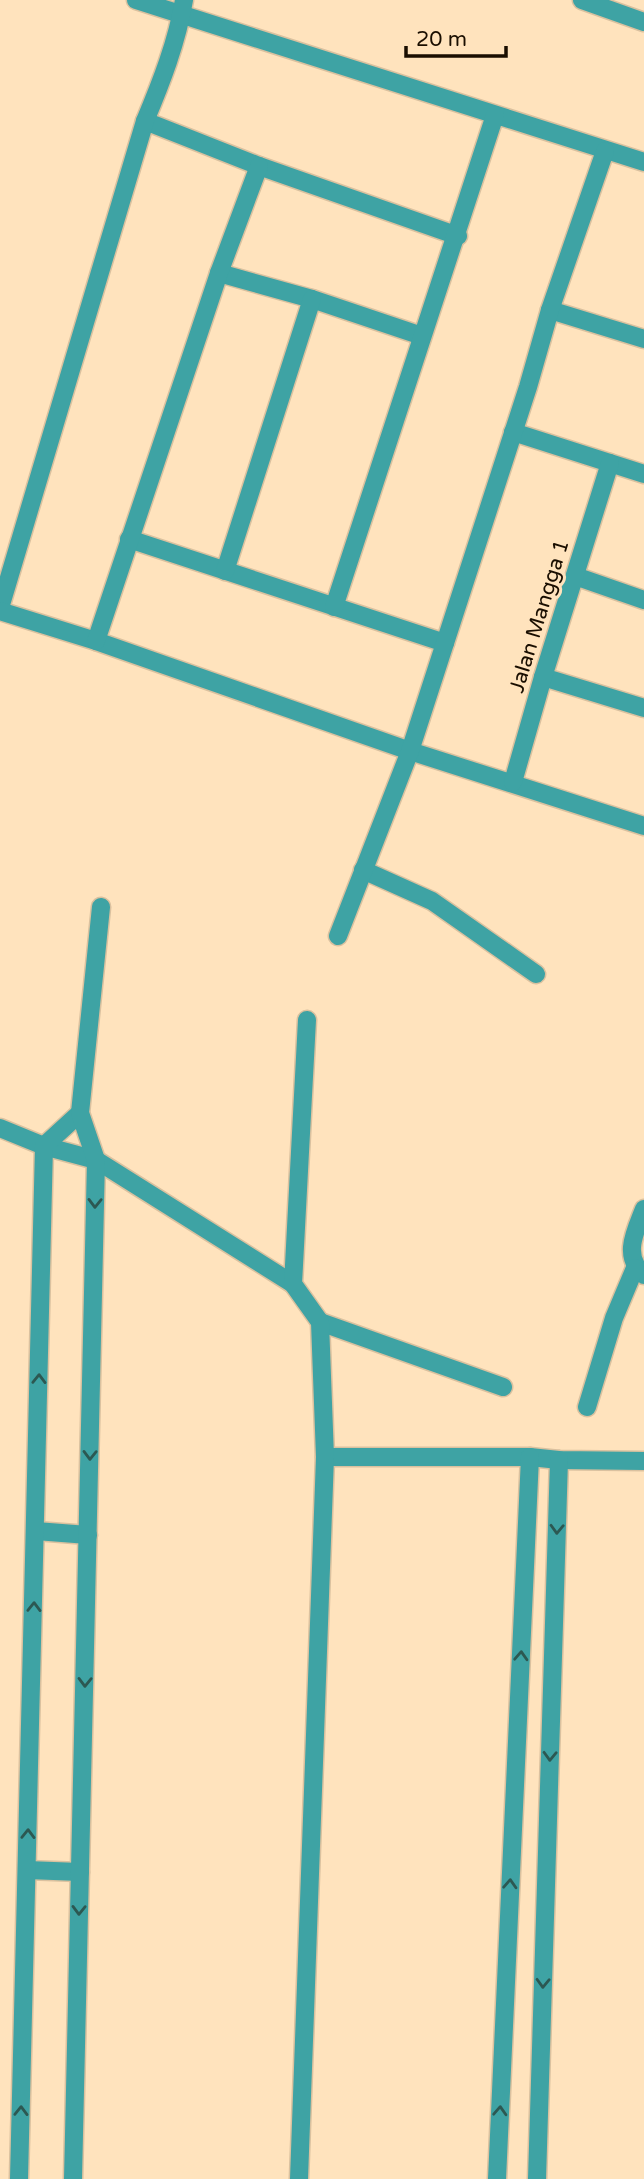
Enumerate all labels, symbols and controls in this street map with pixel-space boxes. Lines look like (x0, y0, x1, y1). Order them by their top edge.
scale bar (406, 14, 506, 58)
text: 20 m (416, 27, 467, 52)
street label: Jalan Mangga 1 (504, 537, 575, 696)
one-way arrow (88, 1198, 103, 1209)
one-way arrow (31, 1374, 47, 1384)
one-way arrow (82, 1450, 97, 1461)
one-way arrow (549, 1523, 564, 1534)
one-way arrow (26, 1601, 41, 1612)
one-way arrow (513, 1651, 528, 1662)
one-way arrow (77, 1677, 92, 1688)
one-way arrow (542, 1751, 557, 1762)
one-way arrow (20, 1829, 36, 1839)
one-way arrow (503, 1878, 518, 1889)
one-way arrow (72, 1905, 87, 1916)
one-way arrow (535, 1978, 550, 1989)
one-way arrow (13, 2105, 29, 2116)
one-way arrow (492, 2105, 507, 2116)

